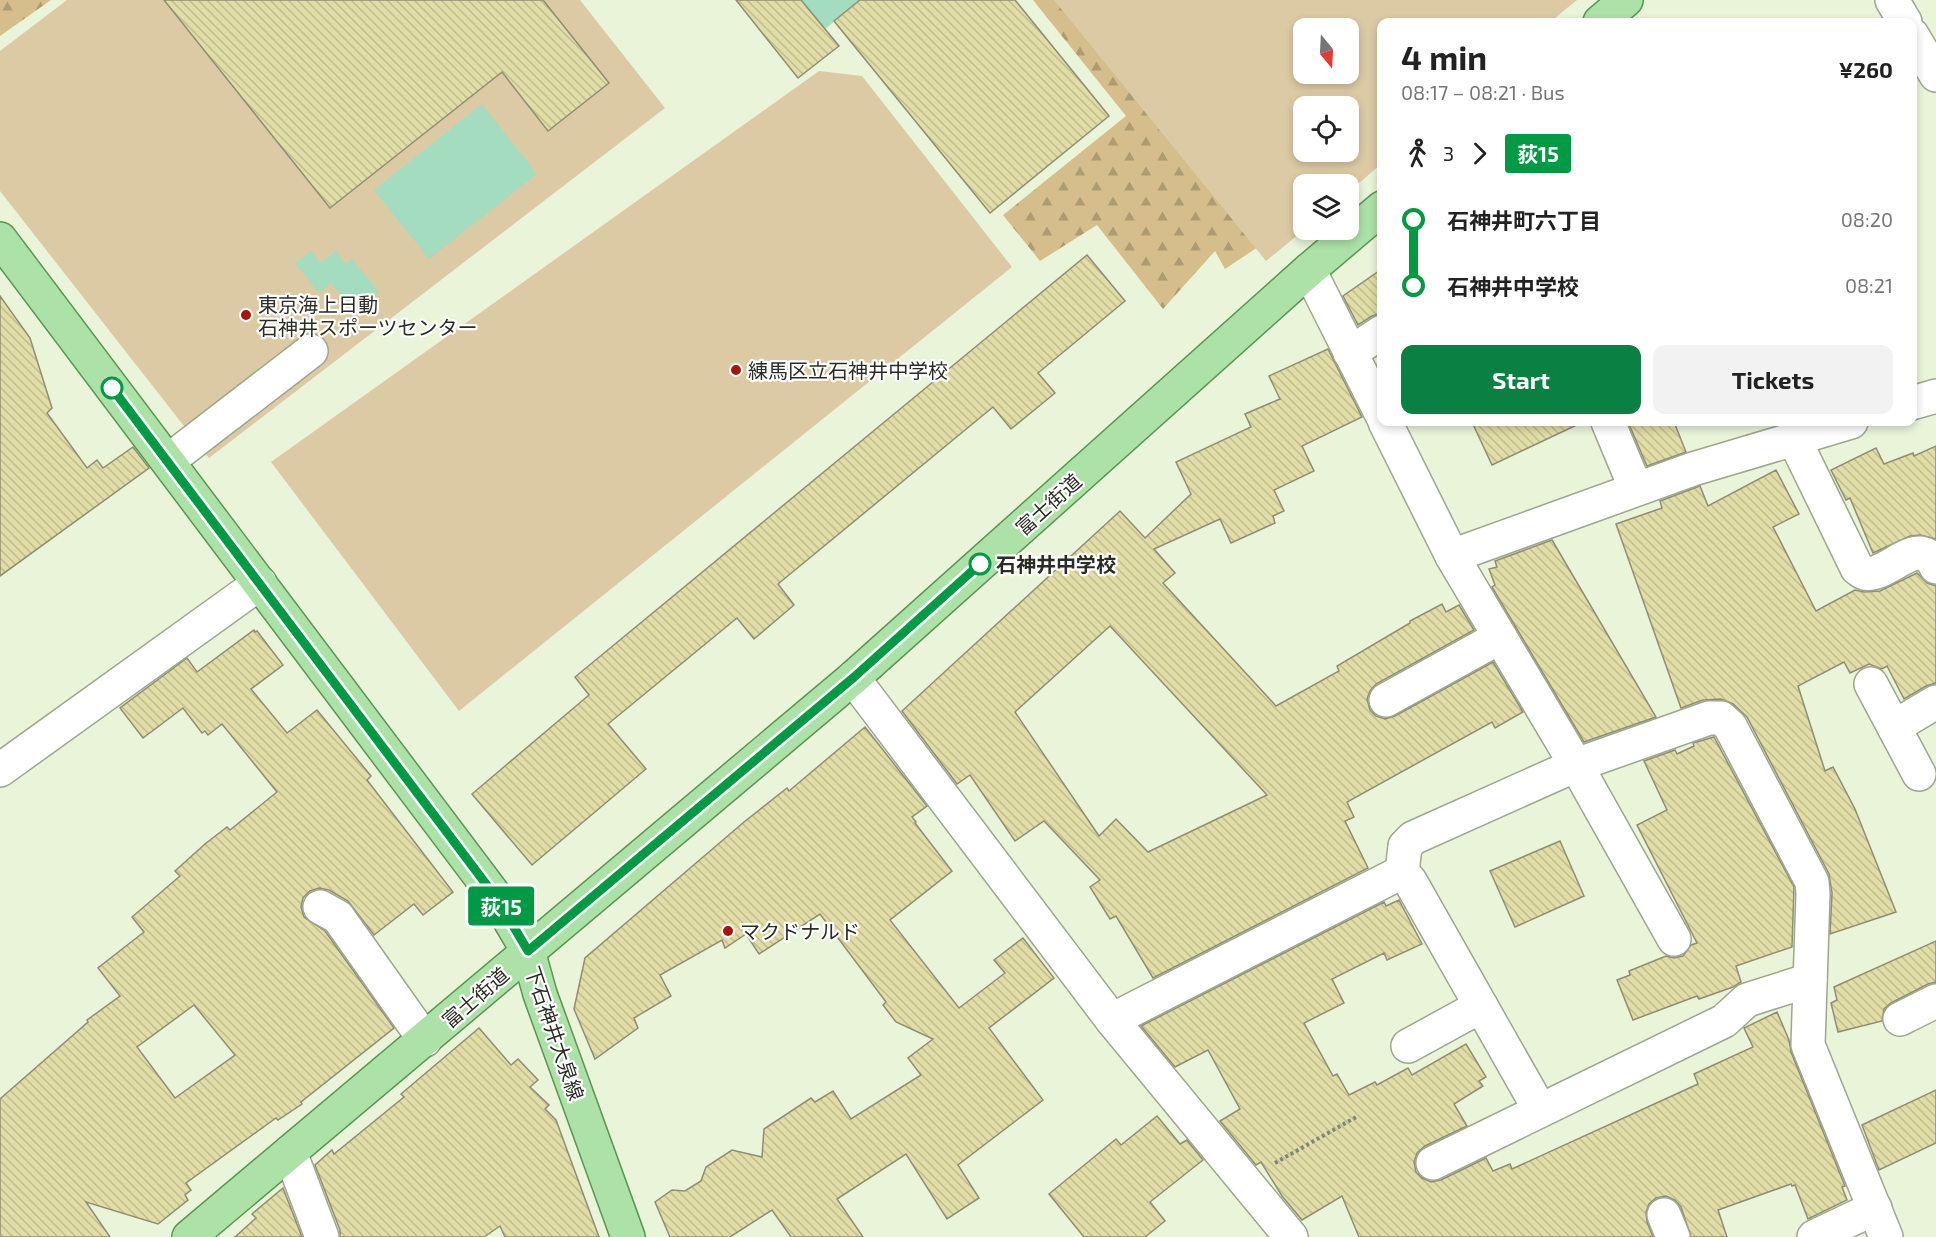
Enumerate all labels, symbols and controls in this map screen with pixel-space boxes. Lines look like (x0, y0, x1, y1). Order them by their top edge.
north arrow (1293, 18, 1359, 84)
map controls (1293, 18, 1359, 240)
text: 4 min (1401, 37, 1487, 77)
text: ¥260 (1839, 56, 1893, 82)
text: 08:17 – 08:21 · Bus (1401, 80, 1565, 104)
button: locate (1293, 96, 1359, 162)
icon: walk (1401, 137, 1434, 170)
icon: forward (1463, 137, 1496, 170)
text: 3 (1443, 141, 1454, 165)
text: 荻15 (1517, 141, 1559, 166)
button: layers (1293, 174, 1359, 240)
text: 石神井町六丁目 (1447, 207, 1601, 233)
text: 08:20 (1841, 207, 1893, 231)
text: 石神井中学校 (1447, 273, 1579, 299)
text: 08:21 (1845, 273, 1893, 297)
place label: 東京海上日動 石神井スポーツセンター (258, 292, 478, 339)
marker: 東京海上日動 石神井スポーツセンター (239, 308, 253, 322)
button: Start (1401, 345, 1641, 414)
button: Tickets (1653, 345, 1893, 414)
place label: 練馬区立石神井中学校 (748, 358, 948, 382)
marker: 練馬区立石神井中学校 (729, 363, 743, 377)
unlabelled marker (101, 377, 123, 399)
street label: 富士街道 (1010, 468, 1086, 540)
place label: 石神井中学校 (996, 552, 1116, 576)
marker: 石神井中学校 (969, 553, 991, 575)
line badge: 荻15 (466, 886, 536, 926)
text: 荻15 (480, 894, 522, 919)
place label: マクドナルド (740, 919, 860, 943)
marker: マクドナルド (721, 924, 735, 938)
street label: 富士街道 (437, 962, 513, 1032)
street label: 下石神井大泉線 (521, 963, 589, 1103)

